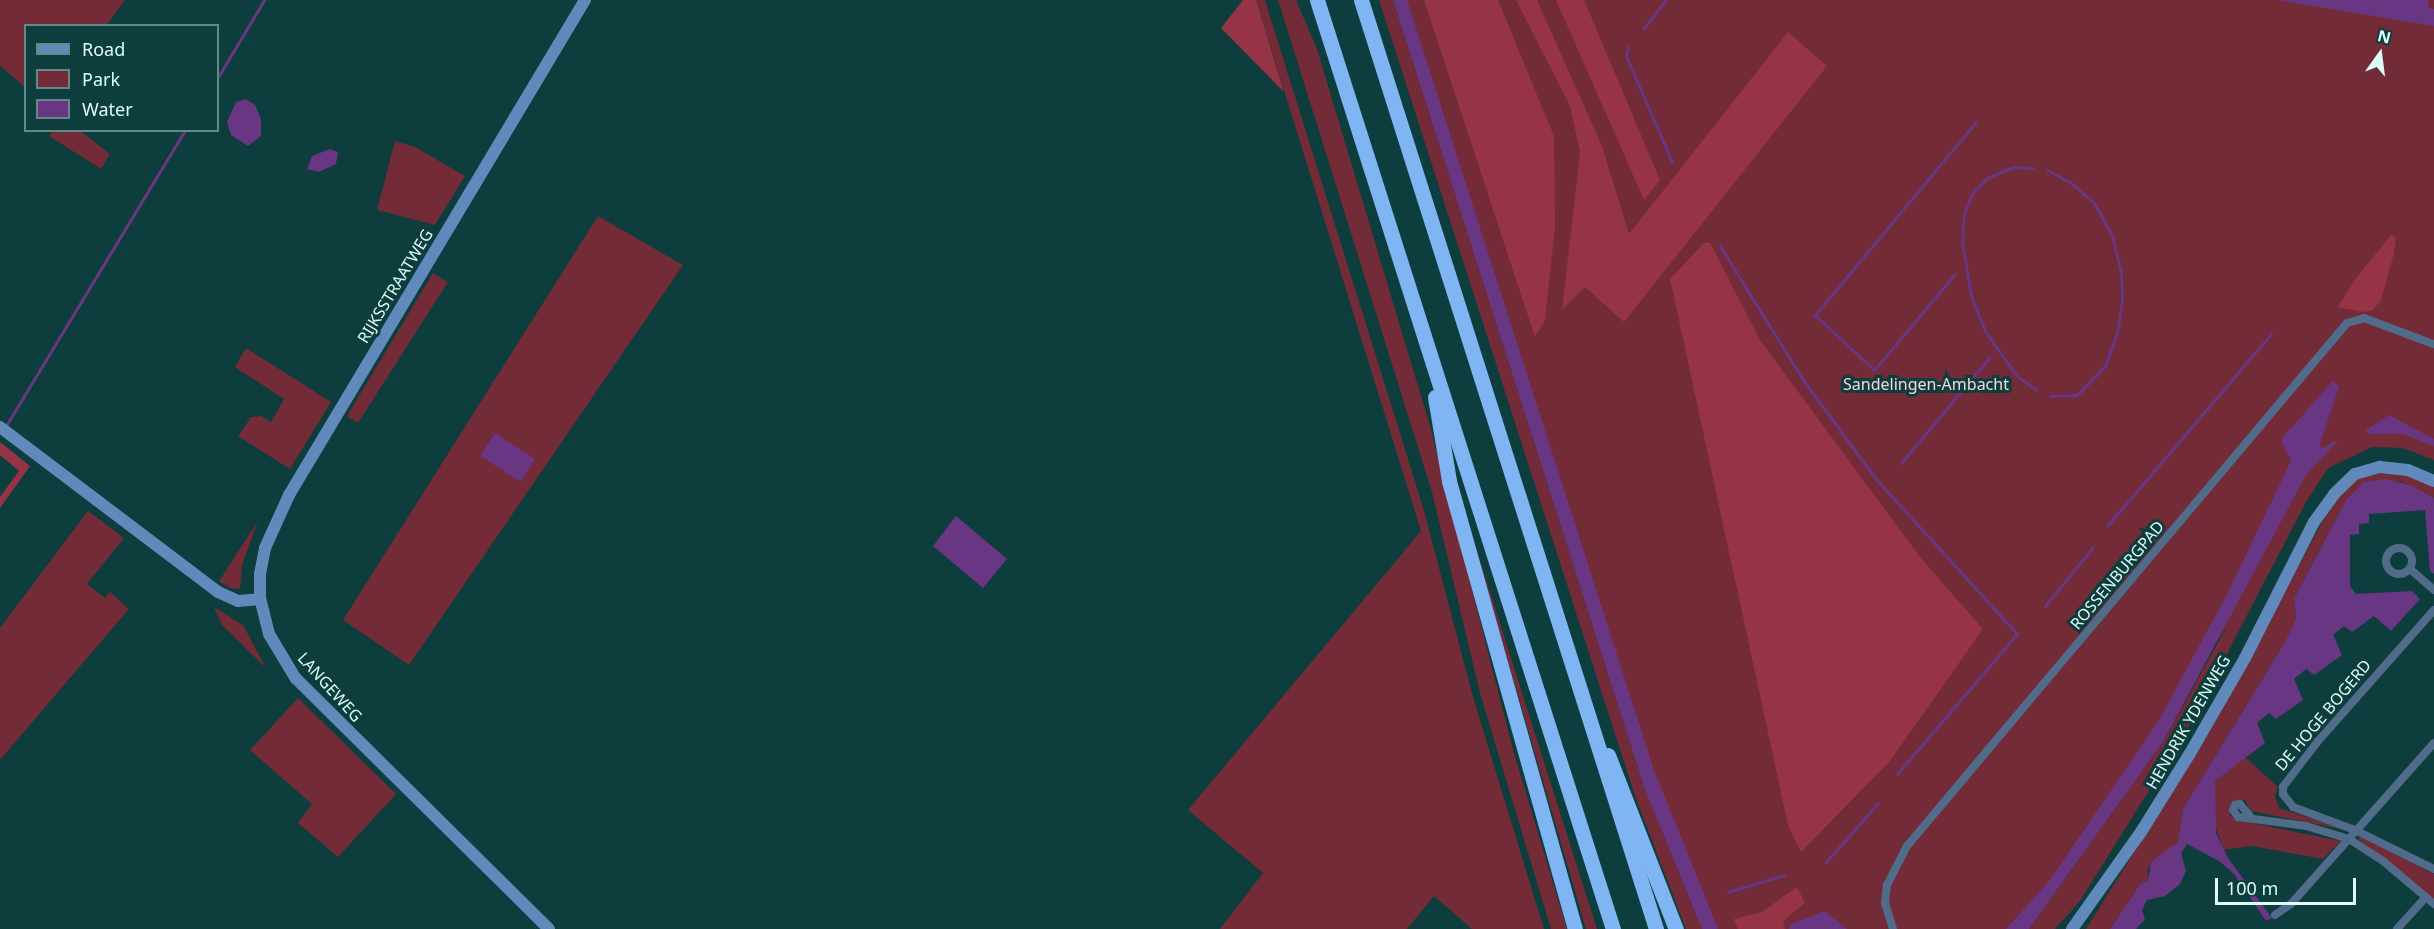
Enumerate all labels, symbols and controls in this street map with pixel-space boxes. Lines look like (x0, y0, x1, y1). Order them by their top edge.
legend (24, 24, 219, 132)
north arrow (2350, 24, 2410, 84)
text: N (2375, 24, 2393, 49)
text: Road (82, 37, 125, 61)
text: Park (82, 67, 120, 91)
text: Water (82, 97, 133, 121)
street label: RIJKSSTRAATWEG (353, 225, 437, 347)
park label: Sandelingen-Ambacht (1843, 374, 2009, 394)
street label: ROSSENBURGPAD (2066, 517, 2168, 633)
street label: LANGEWEG (294, 648, 366, 726)
street label: HENDRIK YDENWEG (2142, 652, 2234, 792)
street label: DE HOGE BOGERD (2271, 656, 2375, 774)
scale bar (2218, 866, 2359, 904)
text: 100 m (2226, 876, 2278, 900)

